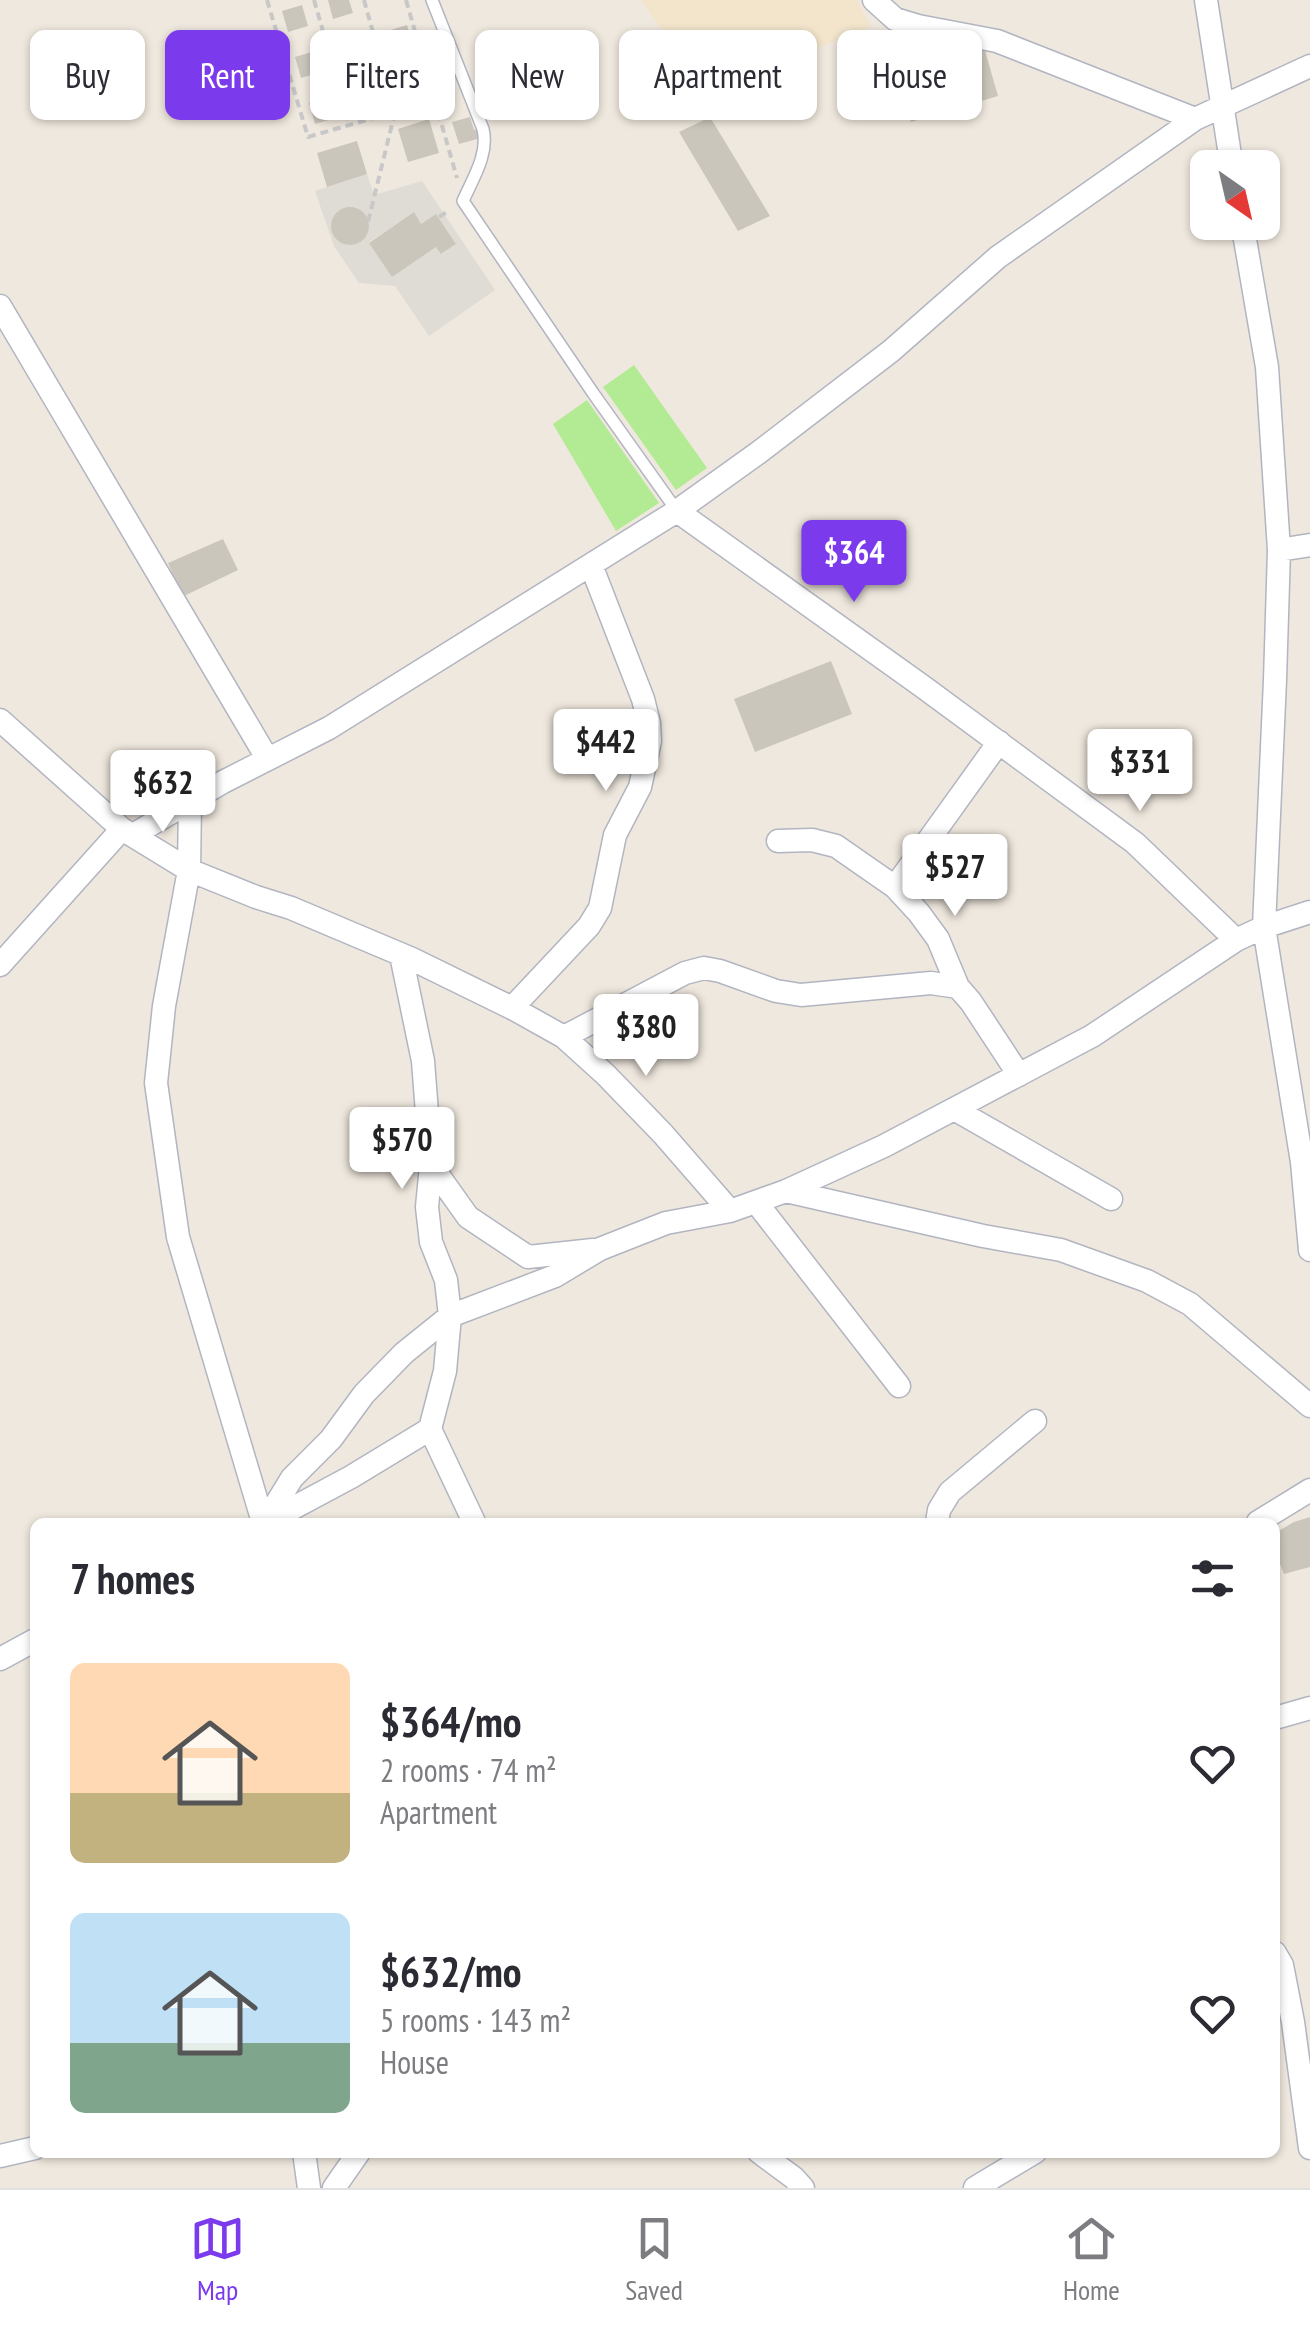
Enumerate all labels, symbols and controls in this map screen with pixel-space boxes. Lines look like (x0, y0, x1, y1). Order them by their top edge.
chip: Buy (30, 30, 145, 120)
chip: Rent (165, 30, 290, 120)
chip: Filters (310, 30, 455, 120)
chip: New (475, 30, 599, 120)
chip: Apartment (619, 30, 817, 120)
chip: House (837, 30, 982, 120)
north arrow (1190, 150, 1280, 240)
map controls (1190, 150, 1280, 240)
pin: $364 (795, 520, 913, 605)
text: $364 (823, 531, 885, 573)
pin: $442 (547, 709, 665, 794)
text: $442 (575, 720, 637, 762)
pin: $331 (1081, 729, 1199, 814)
text: $331 (1109, 740, 1171, 782)
pin: $632 (104, 750, 222, 835)
text: $632 (132, 761, 194, 803)
pin: $527 (896, 834, 1014, 919)
text: $527 (924, 845, 986, 887)
pin: $380 (587, 994, 705, 1079)
text: $380 (615, 1005, 677, 1047)
pin: $570 (343, 1107, 461, 1192)
text: $570 (371, 1118, 433, 1160)
text: 7 homes (70, 1551, 195, 1606)
icon: filters (1185, 1551, 1240, 1606)
text: $364/mo (380, 1694, 522, 1749)
icon: home (150, 1703, 270, 1823)
icon: heart (1185, 1736, 1240, 1791)
text: 2 rooms · 74 m² (380, 1749, 557, 1791)
text: Apartment (380, 1791, 497, 1833)
text: $632/mo (380, 1944, 522, 1999)
icon: home (150, 1953, 270, 2073)
icon: heart (1185, 1986, 1240, 2041)
text: 5 rooms · 143 m² (380, 1999, 571, 2041)
text: House (380, 2041, 449, 2083)
tab: Map (190, 2211, 245, 2308)
tab: Saved (625, 2211, 683, 2308)
tab: Home (1063, 2211, 1120, 2308)

